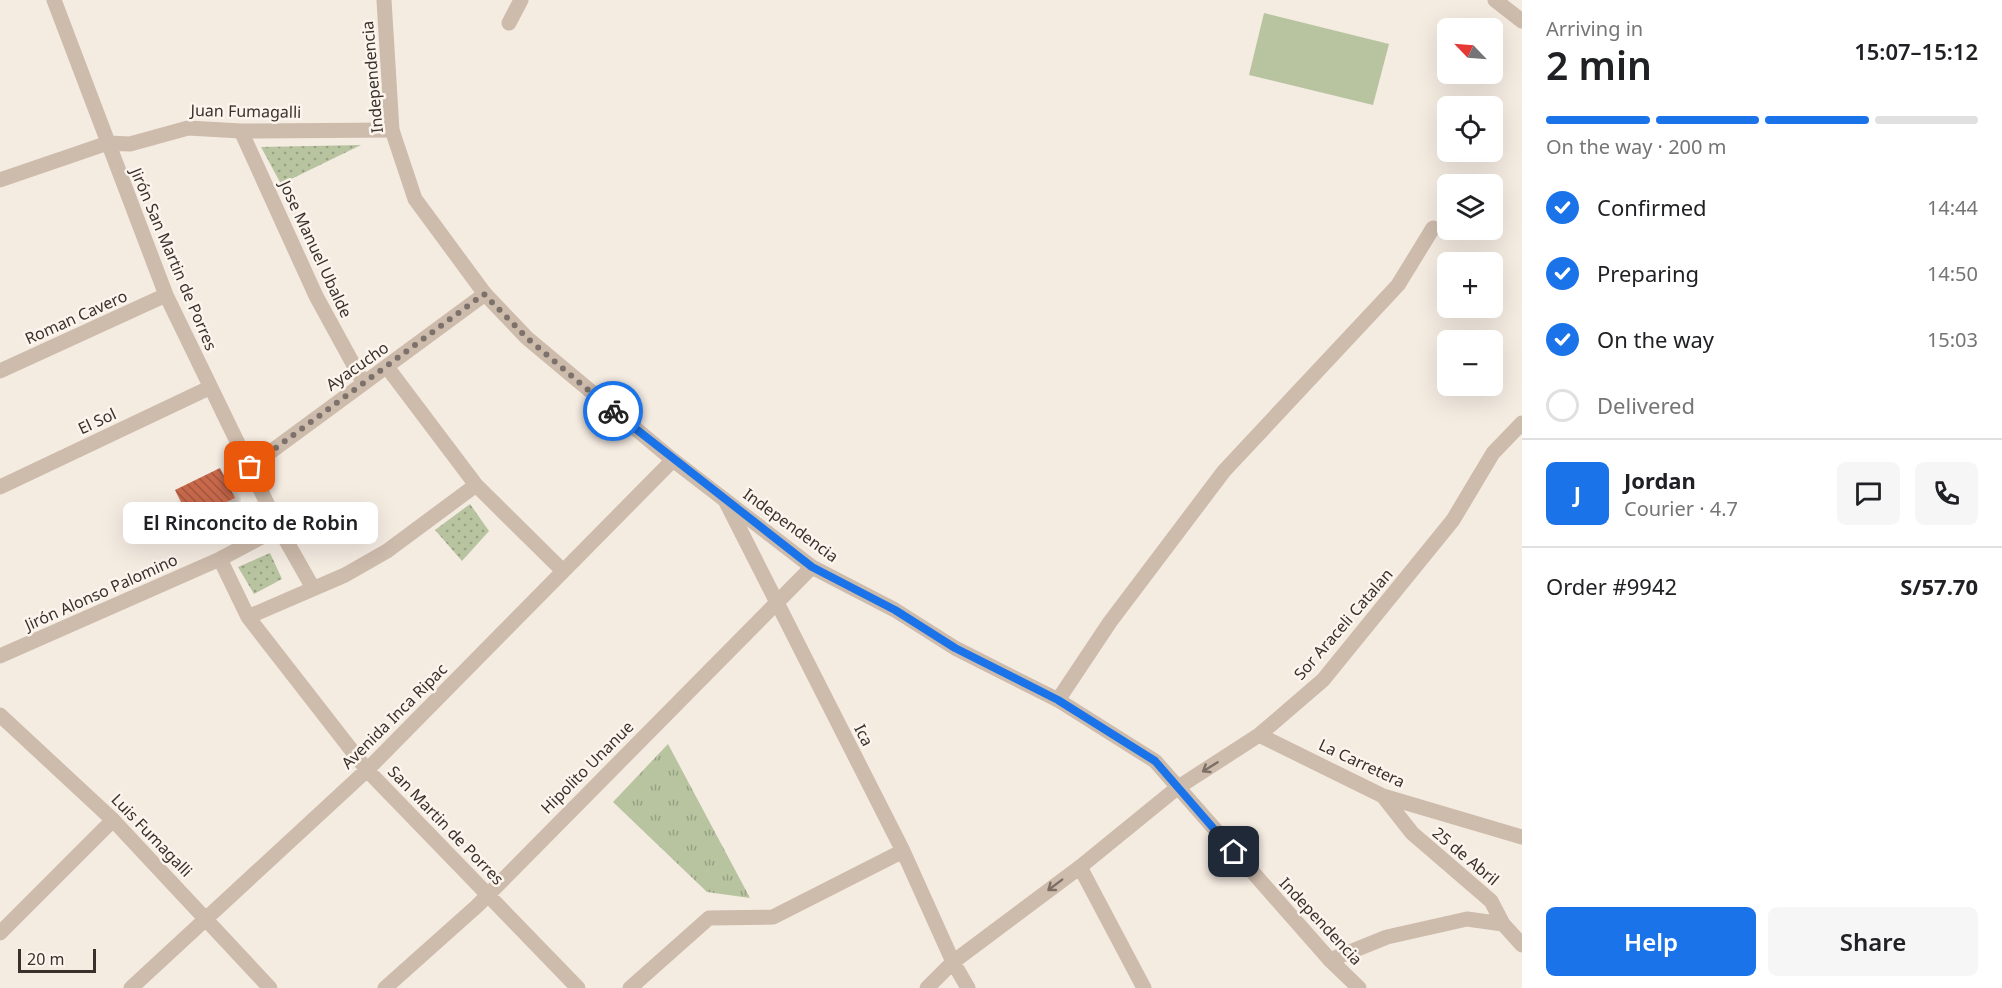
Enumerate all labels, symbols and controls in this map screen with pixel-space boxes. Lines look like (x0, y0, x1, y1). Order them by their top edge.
text: Arriving in (1546, 15, 1643, 42)
north arrow (1437, 18, 1503, 84)
map controls (1437, 18, 1503, 396)
street label: Independencia (356, 20, 388, 134)
text: 15:07–15:12 (1854, 36, 1978, 66)
text: 2 min (1546, 38, 1652, 91)
button: locate (1437, 96, 1503, 162)
street label: Juan Fumagalli (189, 99, 301, 123)
text: On the way · 200 m (1546, 133, 1726, 160)
street label: Jirón San Martin de Porres (125, 162, 222, 354)
button: layers (1437, 174, 1503, 240)
street label: Jose Manuel Ubalde (274, 175, 357, 321)
icon: check (1546, 191, 1579, 224)
text: Confirmed (1597, 192, 1707, 222)
text: 14:44 (1927, 194, 1978, 221)
button: + (1437, 252, 1503, 318)
icon: check (1546, 257, 1579, 290)
text: Preparing (1597, 258, 1699, 288)
text: 14:50 (1927, 260, 1978, 287)
street label: Roman Cavero (21, 285, 131, 349)
icon: check (1546, 323, 1579, 356)
text: On the way (1597, 324, 1714, 354)
text: 15:03 (1927, 326, 1978, 353)
button: − (1437, 330, 1503, 396)
street label: Ayacucho (321, 336, 393, 396)
courier (583, 381, 643, 441)
text: Delivered (1597, 390, 1695, 420)
icon: bike (597, 395, 630, 428)
street label: El Sol (74, 403, 120, 439)
pin (224, 441, 275, 492)
icon: bag (233, 450, 266, 483)
button: chat (1837, 462, 1900, 525)
button: phone (1915, 462, 1978, 525)
text: Jordan (1624, 465, 1696, 495)
text: J (1574, 478, 1581, 508)
street label: Independencia (739, 483, 843, 567)
text: Courier · 4.7 (1624, 495, 1738, 522)
callout: El Rinconcito de Robin (122, 503, 378, 545)
text: El Rinconcito de Robin (143, 509, 358, 536)
street label: Jirón Alonso Palomino (19, 548, 181, 636)
street label: Sor Araceli Catalan (1289, 564, 1397, 684)
text: Order #9942 (1546, 571, 1677, 601)
text: S/57.70 (1900, 571, 1978, 601)
street label: Avenida Inca Ripac (336, 658, 452, 774)
street label: Hipolito Unanue (536, 716, 638, 818)
street label: Ica (849, 720, 879, 750)
street label: La Carretera (1315, 733, 1409, 793)
street label: San Martin de Porres (383, 761, 509, 889)
one-way arrow (1202, 761, 1219, 773)
street label: Luis Fumagalli (107, 789, 197, 881)
street label: 25 de Abril (1428, 822, 1504, 890)
pin (1208, 826, 1259, 877)
icon: home (1217, 835, 1250, 868)
street label: Independencia (1275, 872, 1367, 970)
one-way arrow (1048, 879, 1064, 892)
button: Help (1546, 907, 1756, 976)
button: Share (1768, 907, 1978, 976)
scale bar (18, 946, 96, 974)
text: 20 m (27, 948, 64, 970)

